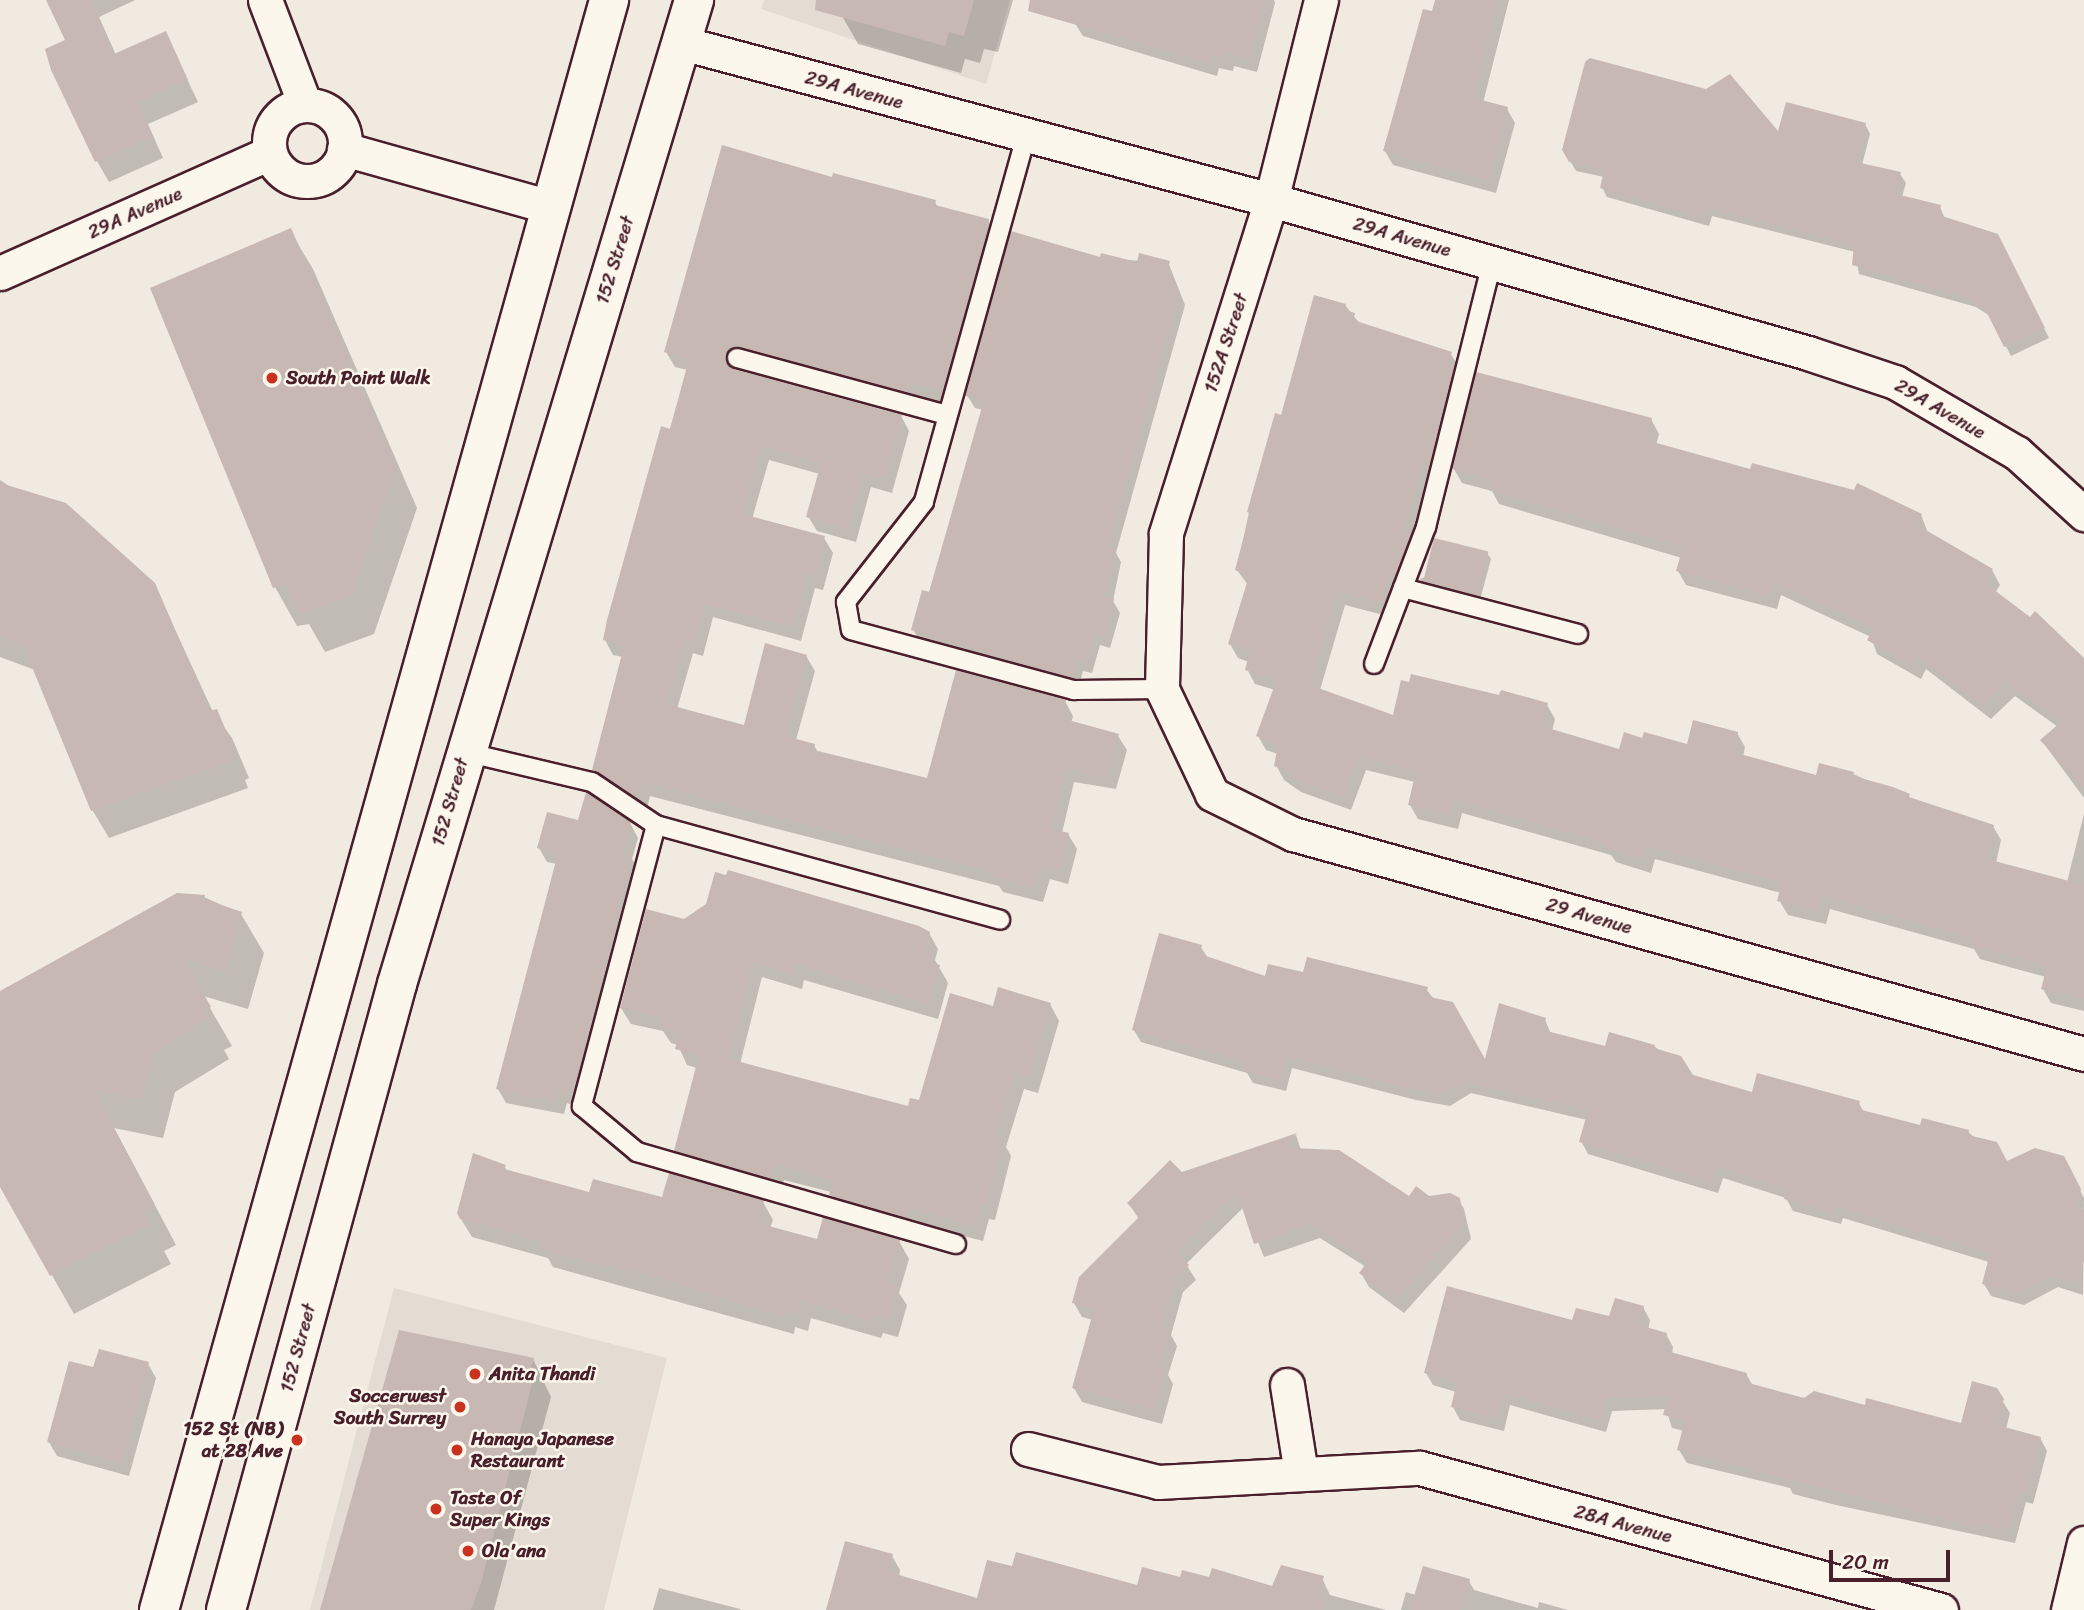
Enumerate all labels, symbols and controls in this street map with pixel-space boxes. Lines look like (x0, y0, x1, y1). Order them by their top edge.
street label: 29A Avenue (802, 66, 906, 114)
street label: 29A Avenue (84, 182, 186, 244)
street label: 29A Avenue (1350, 212, 1454, 262)
street label: 152 Street (591, 213, 639, 307)
street label: 152A Street (1199, 290, 1253, 396)
place label: South Point Walk (286, 367, 431, 389)
marker: South Point Walk (264, 370, 280, 386)
street label: 29A Avenue (1891, 374, 1989, 444)
street label: 152 Street (427, 755, 473, 849)
street label: 29 Avenue (1543, 893, 1635, 939)
street label: 152 Street (275, 1301, 321, 1395)
place label: Anita Thandi (489, 1363, 595, 1385)
marker: Anita Thandi (467, 1366, 483, 1382)
place label: Soccerwest South Surrey (334, 1385, 446, 1429)
marker: Soccerwest South Surrey (452, 1399, 468, 1415)
place label: 152 St (NB) at 28 Ave (183, 1418, 283, 1462)
place label: Hanaya Japanese Restaurant (471, 1428, 613, 1472)
marker: 152 St (NB) at 28 Ave (289, 1432, 305, 1448)
marker: Hanaya Japanese Restaurant (449, 1442, 465, 1458)
place label: Taste Of Super Kings (450, 1487, 549, 1531)
street label: 28A Avenue (1572, 1500, 1674, 1548)
marker: Taste Of Super Kings (428, 1501, 444, 1517)
scale bar (1832, 1536, 1953, 1580)
place label: Ola'ana (482, 1540, 546, 1562)
marker: Ola'ana (460, 1543, 476, 1559)
text: 20 m (1842, 1543, 1889, 1581)

